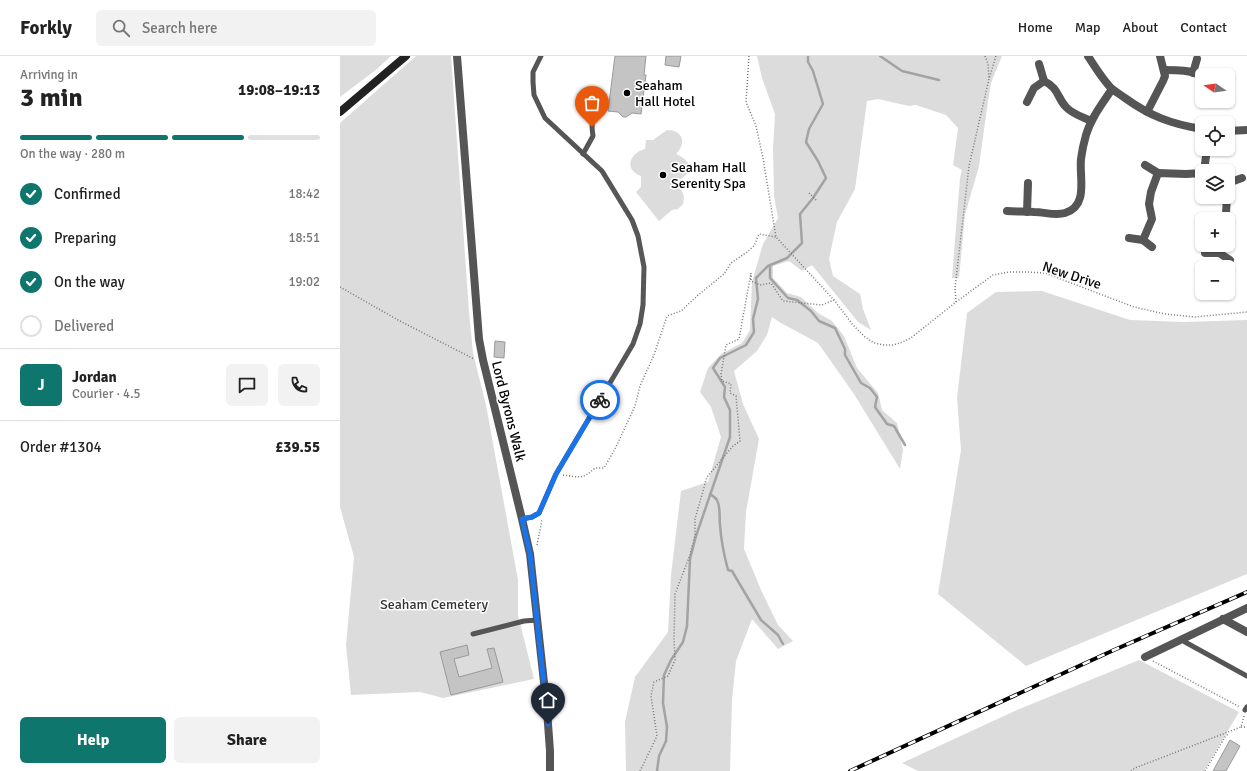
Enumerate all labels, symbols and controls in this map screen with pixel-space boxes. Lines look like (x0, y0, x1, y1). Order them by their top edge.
search box (96, 10, 376, 46)
text: Forkly (20, 16, 72, 40)
icon: search (110, 17, 132, 39)
text: Search here (142, 19, 218, 37)
text: Home (1018, 19, 1053, 36)
text: Map (1075, 19, 1100, 36)
text: About (1122, 19, 1158, 36)
text: Contact (1180, 19, 1227, 36)
text: Arriving in (20, 67, 78, 83)
north arrow (1195, 68, 1235, 108)
map controls (1195, 68, 1235, 300)
place label: Seaham Hall Hotel (635, 77, 695, 110)
text: 19:08–19:13 (238, 81, 320, 99)
text: 3 min (20, 82, 83, 114)
pin (575, 86, 609, 127)
marker: Seaham Hall Hotel (622, 88, 632, 98)
icon: bag (581, 92, 603, 114)
button: locate (1195, 116, 1235, 156)
text: On the way · 280 m (20, 146, 125, 162)
place label: Seaham Hall Serenity Spa (671, 159, 746, 192)
button: layers (1195, 164, 1235, 204)
marker: Seaham Hall Serenity Spa (658, 170, 668, 180)
icon: check (20, 183, 42, 205)
text: Confirmed (54, 185, 121, 203)
text: 18:42 (288, 186, 320, 202)
button: + (1195, 212, 1235, 252)
icon: check (20, 227, 42, 249)
text: Preparing (54, 229, 117, 247)
text: 18:51 (288, 230, 320, 246)
street label: New Drive (1040, 258, 1103, 293)
button: − (1195, 260, 1235, 300)
icon: check (20, 271, 42, 293)
text: On the way (54, 273, 125, 291)
text: 19:02 (288, 274, 320, 290)
text: Delivered (54, 317, 114, 335)
street label: Lord Byrons Walk (488, 359, 529, 463)
button: chat (226, 364, 268, 406)
button: phone (278, 364, 320, 406)
text: Jordan (72, 368, 117, 386)
text: J (37, 376, 45, 394)
courier (580, 380, 620, 420)
text: Courier · 4.5 (72, 386, 141, 402)
icon: bike (589, 389, 611, 411)
text: Order #1304 (20, 438, 102, 456)
text: £39.55 (275, 438, 320, 456)
park label: Seaham Cemetery (380, 596, 489, 613)
pin (531, 683, 565, 724)
icon: home (537, 689, 559, 711)
button: Help (20, 717, 166, 763)
button: Share (174, 717, 320, 763)

